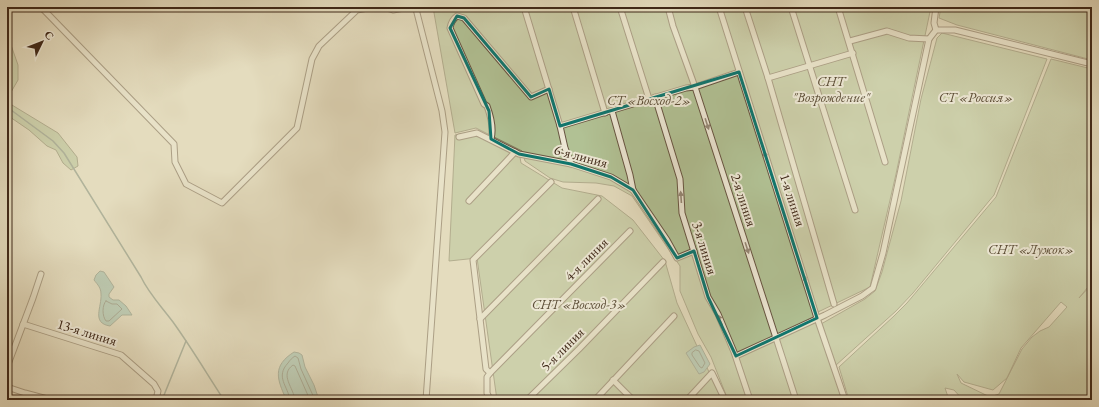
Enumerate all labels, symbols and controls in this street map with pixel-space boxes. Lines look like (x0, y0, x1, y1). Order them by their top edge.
north arrow (22, 22, 62, 62)
text: С (42, 28, 57, 43)
park label: СНТ "Возрождение" (792, 72, 871, 106)
park label: СТ «Россия» (939, 88, 1013, 106)
park label: СТ «Восход-2» (607, 91, 691, 109)
one-way arrow (704, 118, 710, 130)
street label: 6-я линия (552, 140, 610, 172)
one-way arrow (763, 151, 769, 163)
street label: 2-я линия (727, 171, 761, 229)
street label: 1-я линия (776, 171, 810, 229)
one-way arrow (677, 191, 684, 203)
street label: 3-я линия (688, 219, 722, 277)
street label: 4-я линия (560, 233, 612, 285)
park label: СНТ «Лужок» (988, 240, 1074, 258)
one-way arrow (744, 242, 750, 254)
one-way arrow (802, 275, 808, 287)
park label: СНТ «Восход-3» (532, 295, 626, 313)
street label: 13-я линия (55, 314, 119, 350)
one-way arrow (717, 314, 723, 326)
street label: 5-я линия (536, 323, 588, 375)

